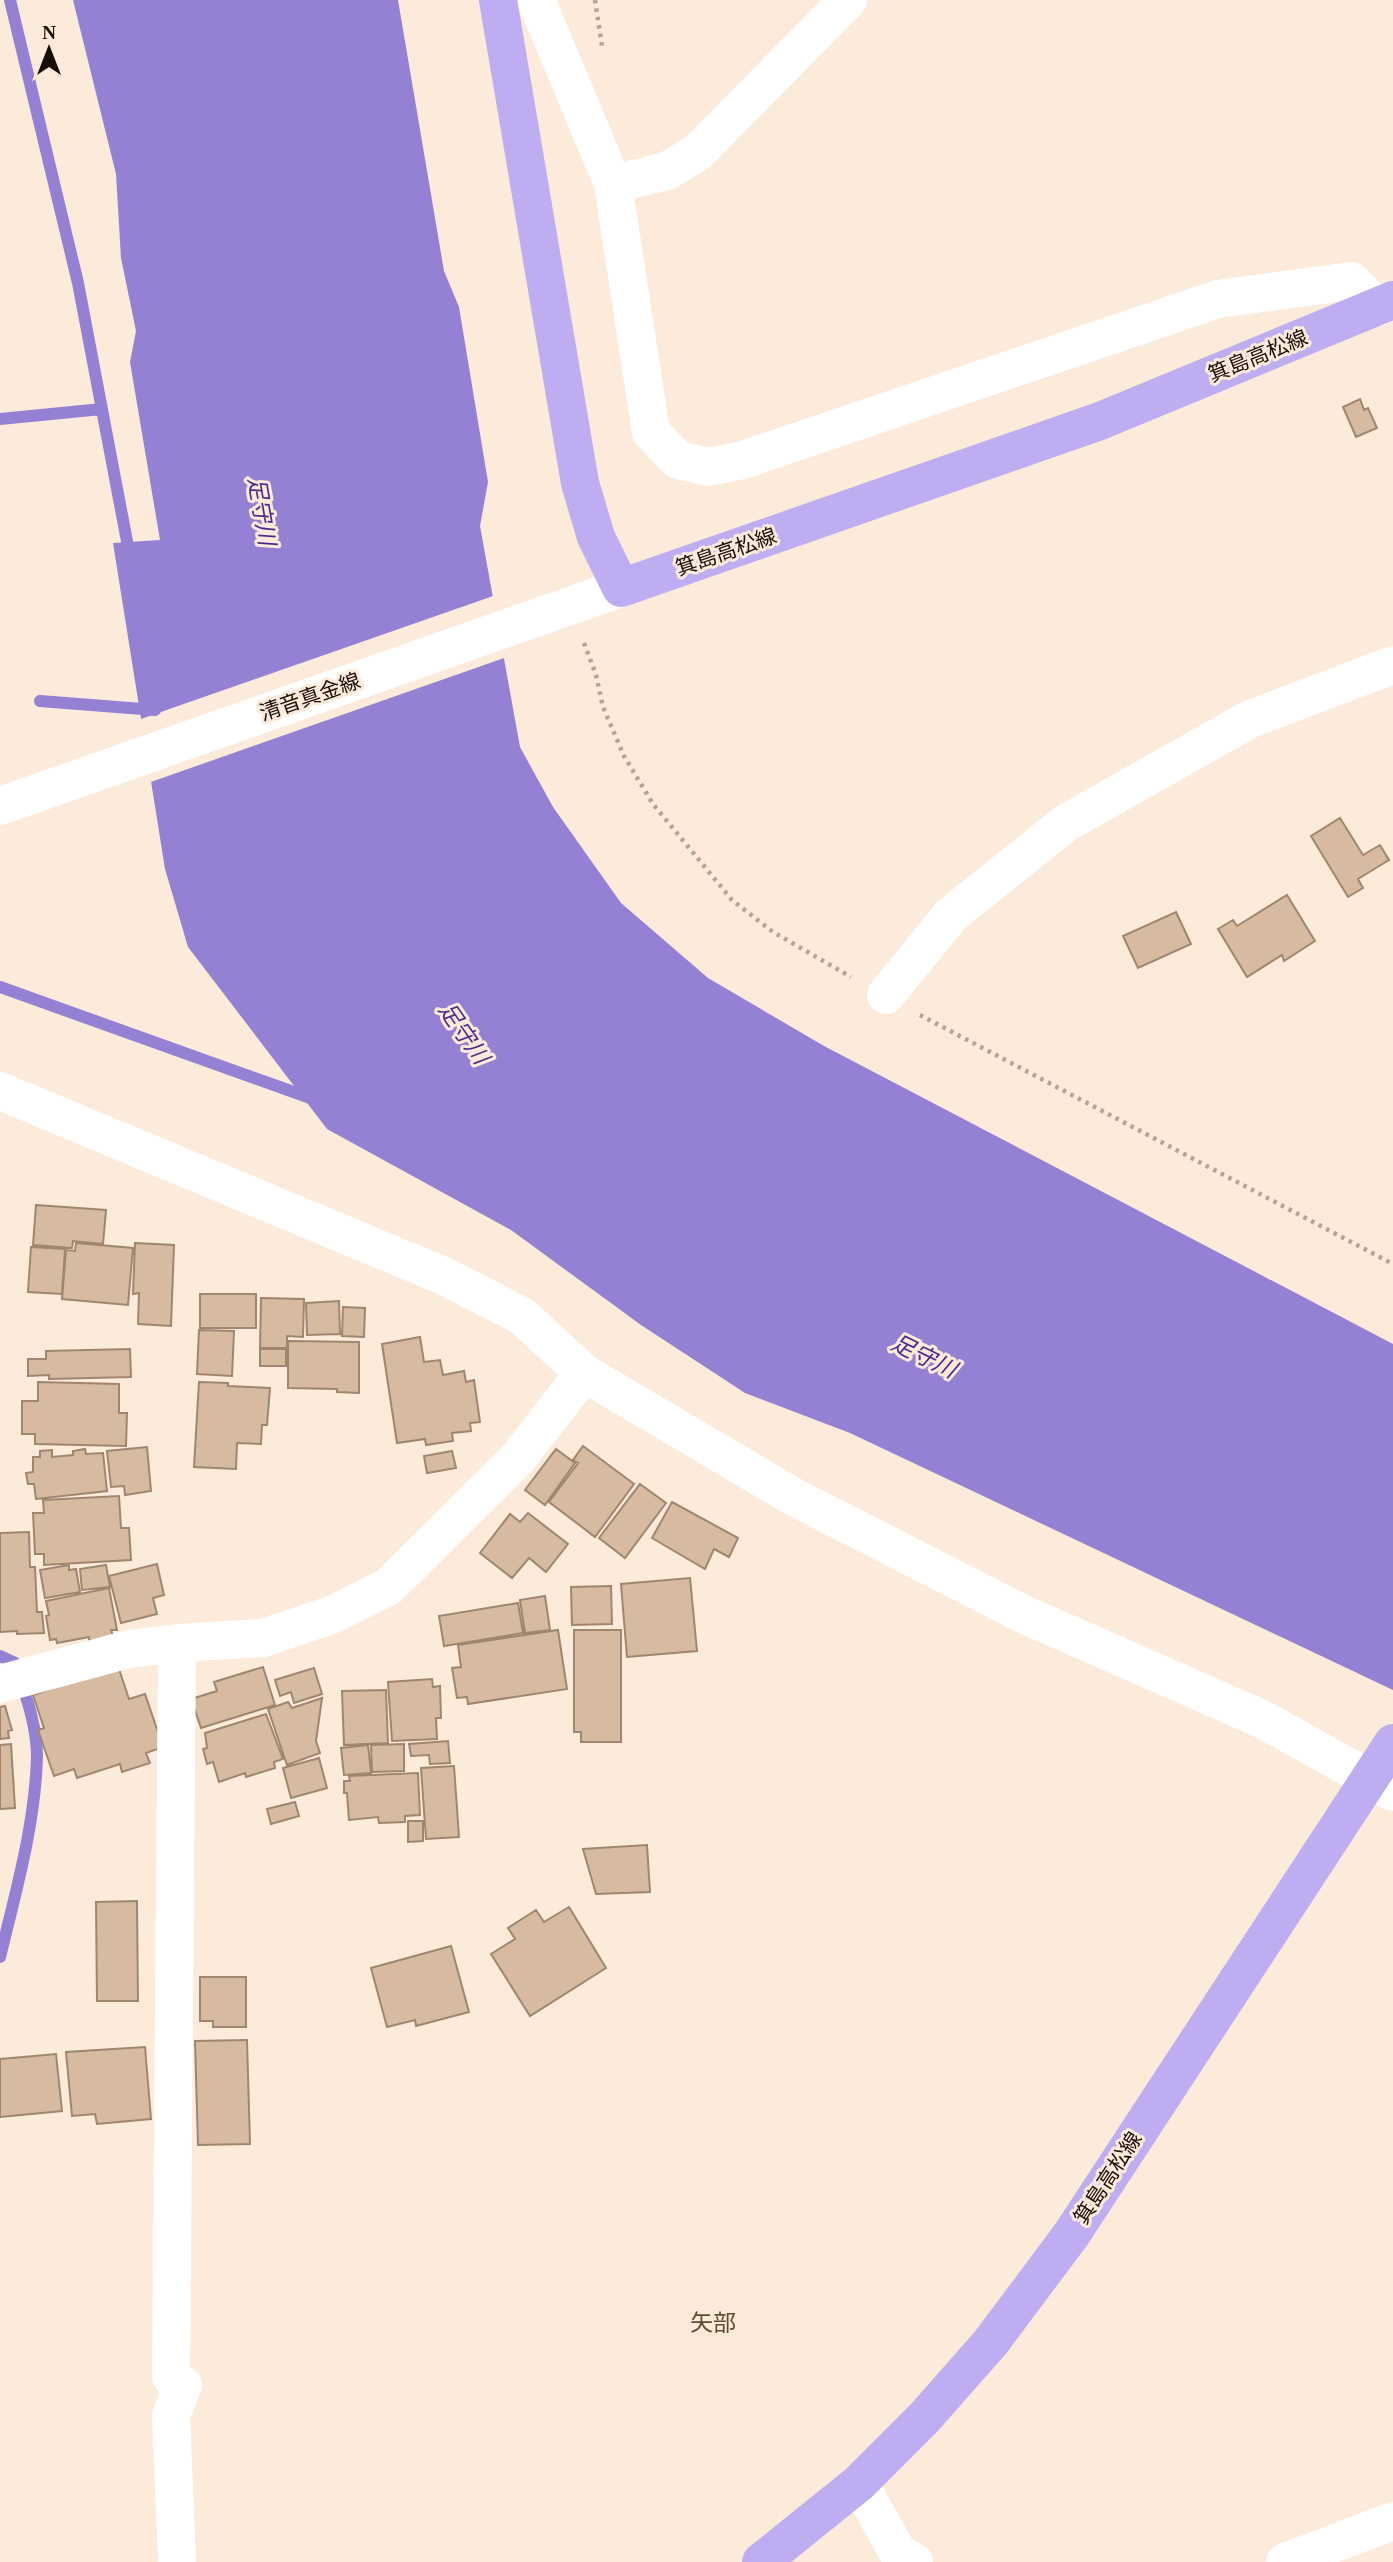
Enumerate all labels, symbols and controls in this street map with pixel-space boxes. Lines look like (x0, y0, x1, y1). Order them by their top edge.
north arrow (14, 14, 84, 84)
text: N (42, 22, 56, 43)
street label: 箕島高松線 (1205, 325, 1311, 387)
water label: 足守川 (243, 475, 280, 550)
street label: 箕島高松線 (672, 524, 780, 580)
street label: 清音真金線 (256, 669, 364, 725)
water label: 足守川 (434, 998, 495, 1071)
water label: 足守川 (887, 1330, 963, 1384)
street label: 箕島高松線 (1069, 2127, 1147, 2229)
district label: 矢部 (690, 2311, 736, 2336)

